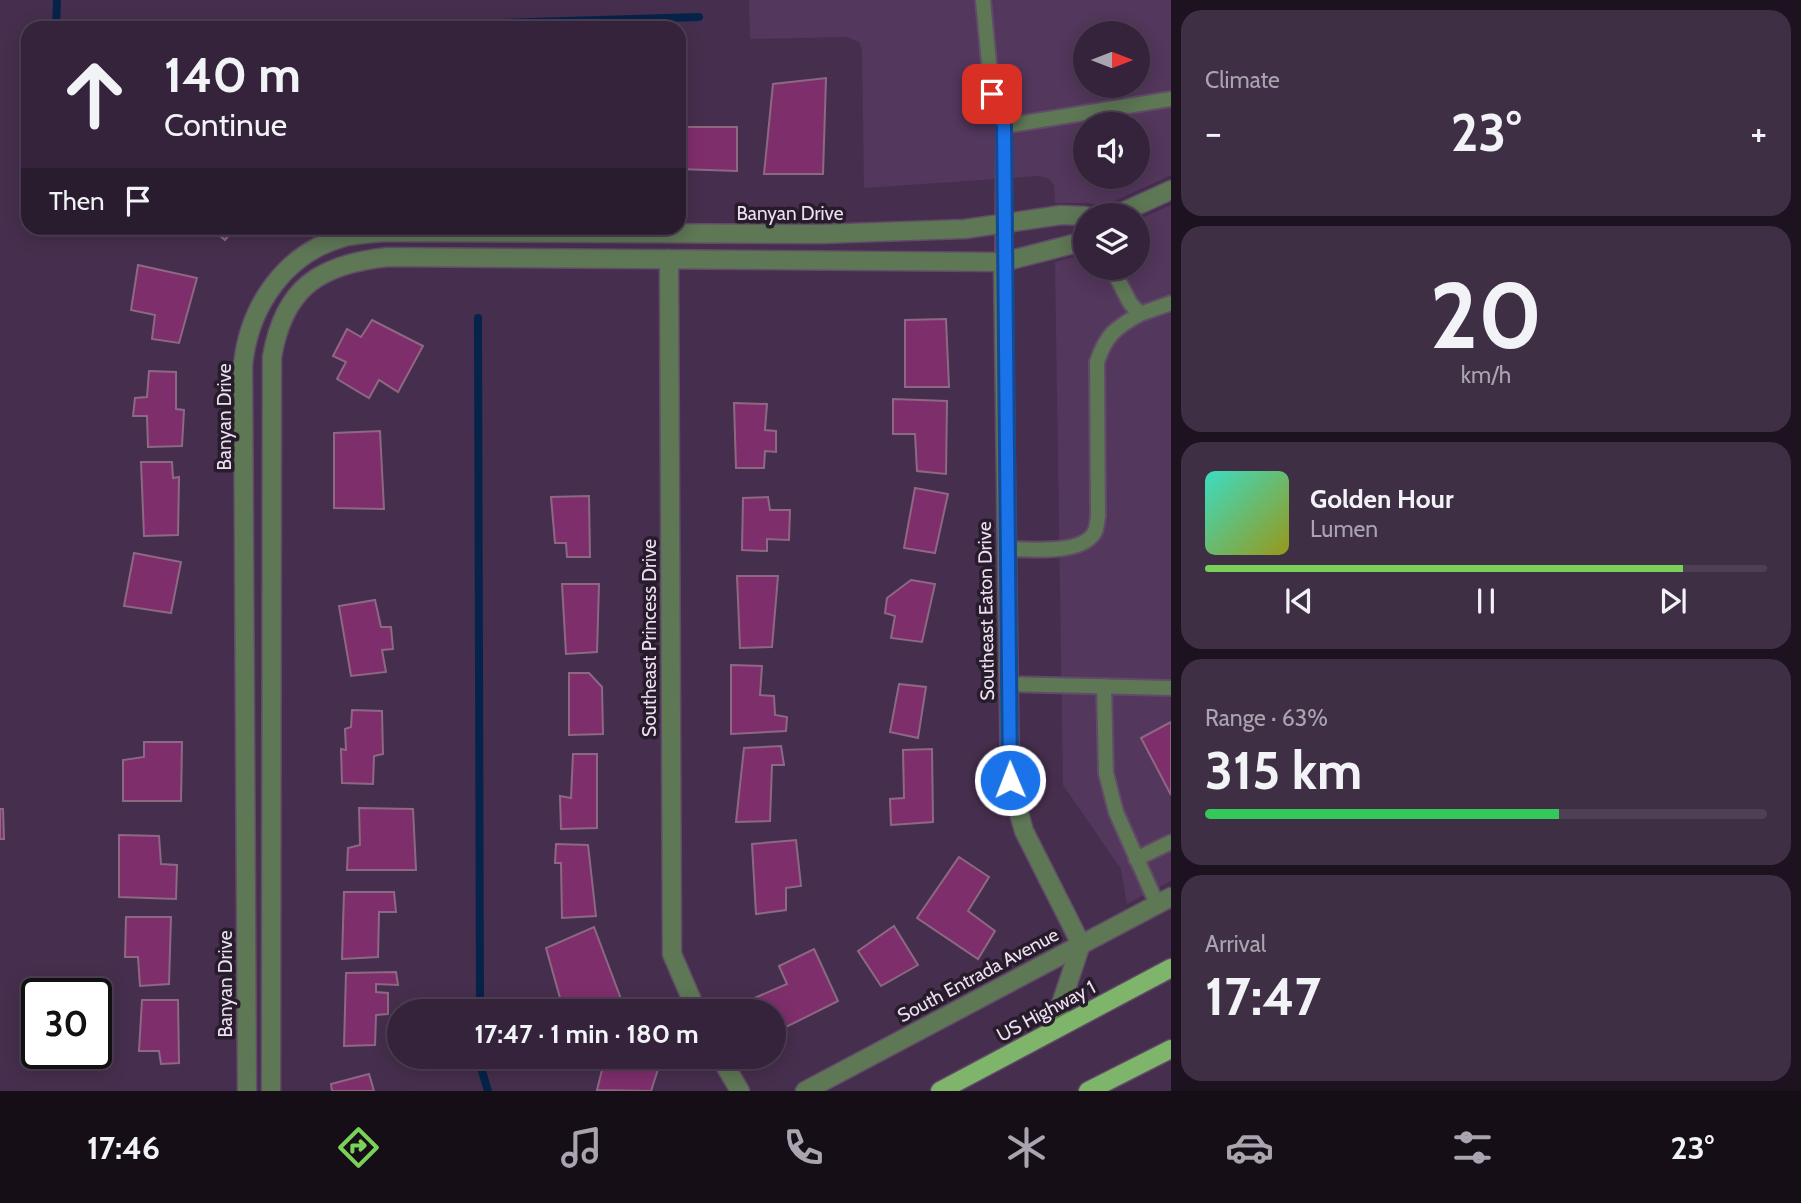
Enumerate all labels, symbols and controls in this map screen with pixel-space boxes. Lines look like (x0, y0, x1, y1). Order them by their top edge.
north arrow (1073, 21, 1150, 98)
map controls (1073, 21, 1150, 280)
text: 140 m (164, 45, 301, 104)
icon: ahead (49, 49, 140, 140)
pin (962, 64, 1022, 124)
text: Climate (1205, 66, 1280, 94)
icon: arrive (973, 75, 1011, 113)
text: 23° (1451, 101, 1521, 164)
text: Continue (164, 105, 287, 144)
text: − (1205, 109, 1222, 156)
text: + (1750, 109, 1767, 156)
button: sound (1073, 112, 1150, 189)
icon: arrive (119, 182, 157, 220)
text: Then (49, 185, 105, 217)
street label: Banyan Drive (737, 202, 844, 225)
button: layers (1073, 203, 1150, 280)
text: 20 (1430, 260, 1542, 371)
text: km/h (1461, 361, 1511, 389)
street label: Banyan Drive (213, 363, 236, 470)
text: Golden Hour (1310, 483, 1453, 515)
text: Lumen (1310, 515, 1378, 543)
street label: Southeast Eaton Drive (973, 521, 999, 701)
street label: Southeast Princess Drive (638, 539, 661, 737)
icon: previous (1280, 582, 1318, 620)
icon: pause (1467, 582, 1505, 620)
icon: next (1654, 582, 1692, 620)
text: Range · 63% (1205, 704, 1328, 732)
text: 315 km (1205, 739, 1362, 802)
position arrow (973, 743, 1047, 817)
street label: South Entrada Avenue (894, 923, 1063, 1027)
street label: Banyan Drive (214, 930, 237, 1037)
text: Arrival (1205, 930, 1266, 958)
text: 17:47 (1205, 965, 1321, 1028)
street label: US Highway 1 (993, 975, 1099, 1047)
speed limit sign: 30 (21, 978, 112, 1069)
text: 17:47 · 1 min · 180 m (474, 1018, 699, 1050)
icon: directions (334, 1123, 383, 1172)
icon: music (557, 1123, 606, 1172)
icon: phone (779, 1123, 828, 1172)
icon: climate (1002, 1123, 1051, 1172)
icon: car (1225, 1123, 1274, 1172)
icon: filters (1448, 1123, 1497, 1172)
text: 17:46 (87, 1128, 160, 1167)
text: 23° (1671, 1128, 1714, 1167)

